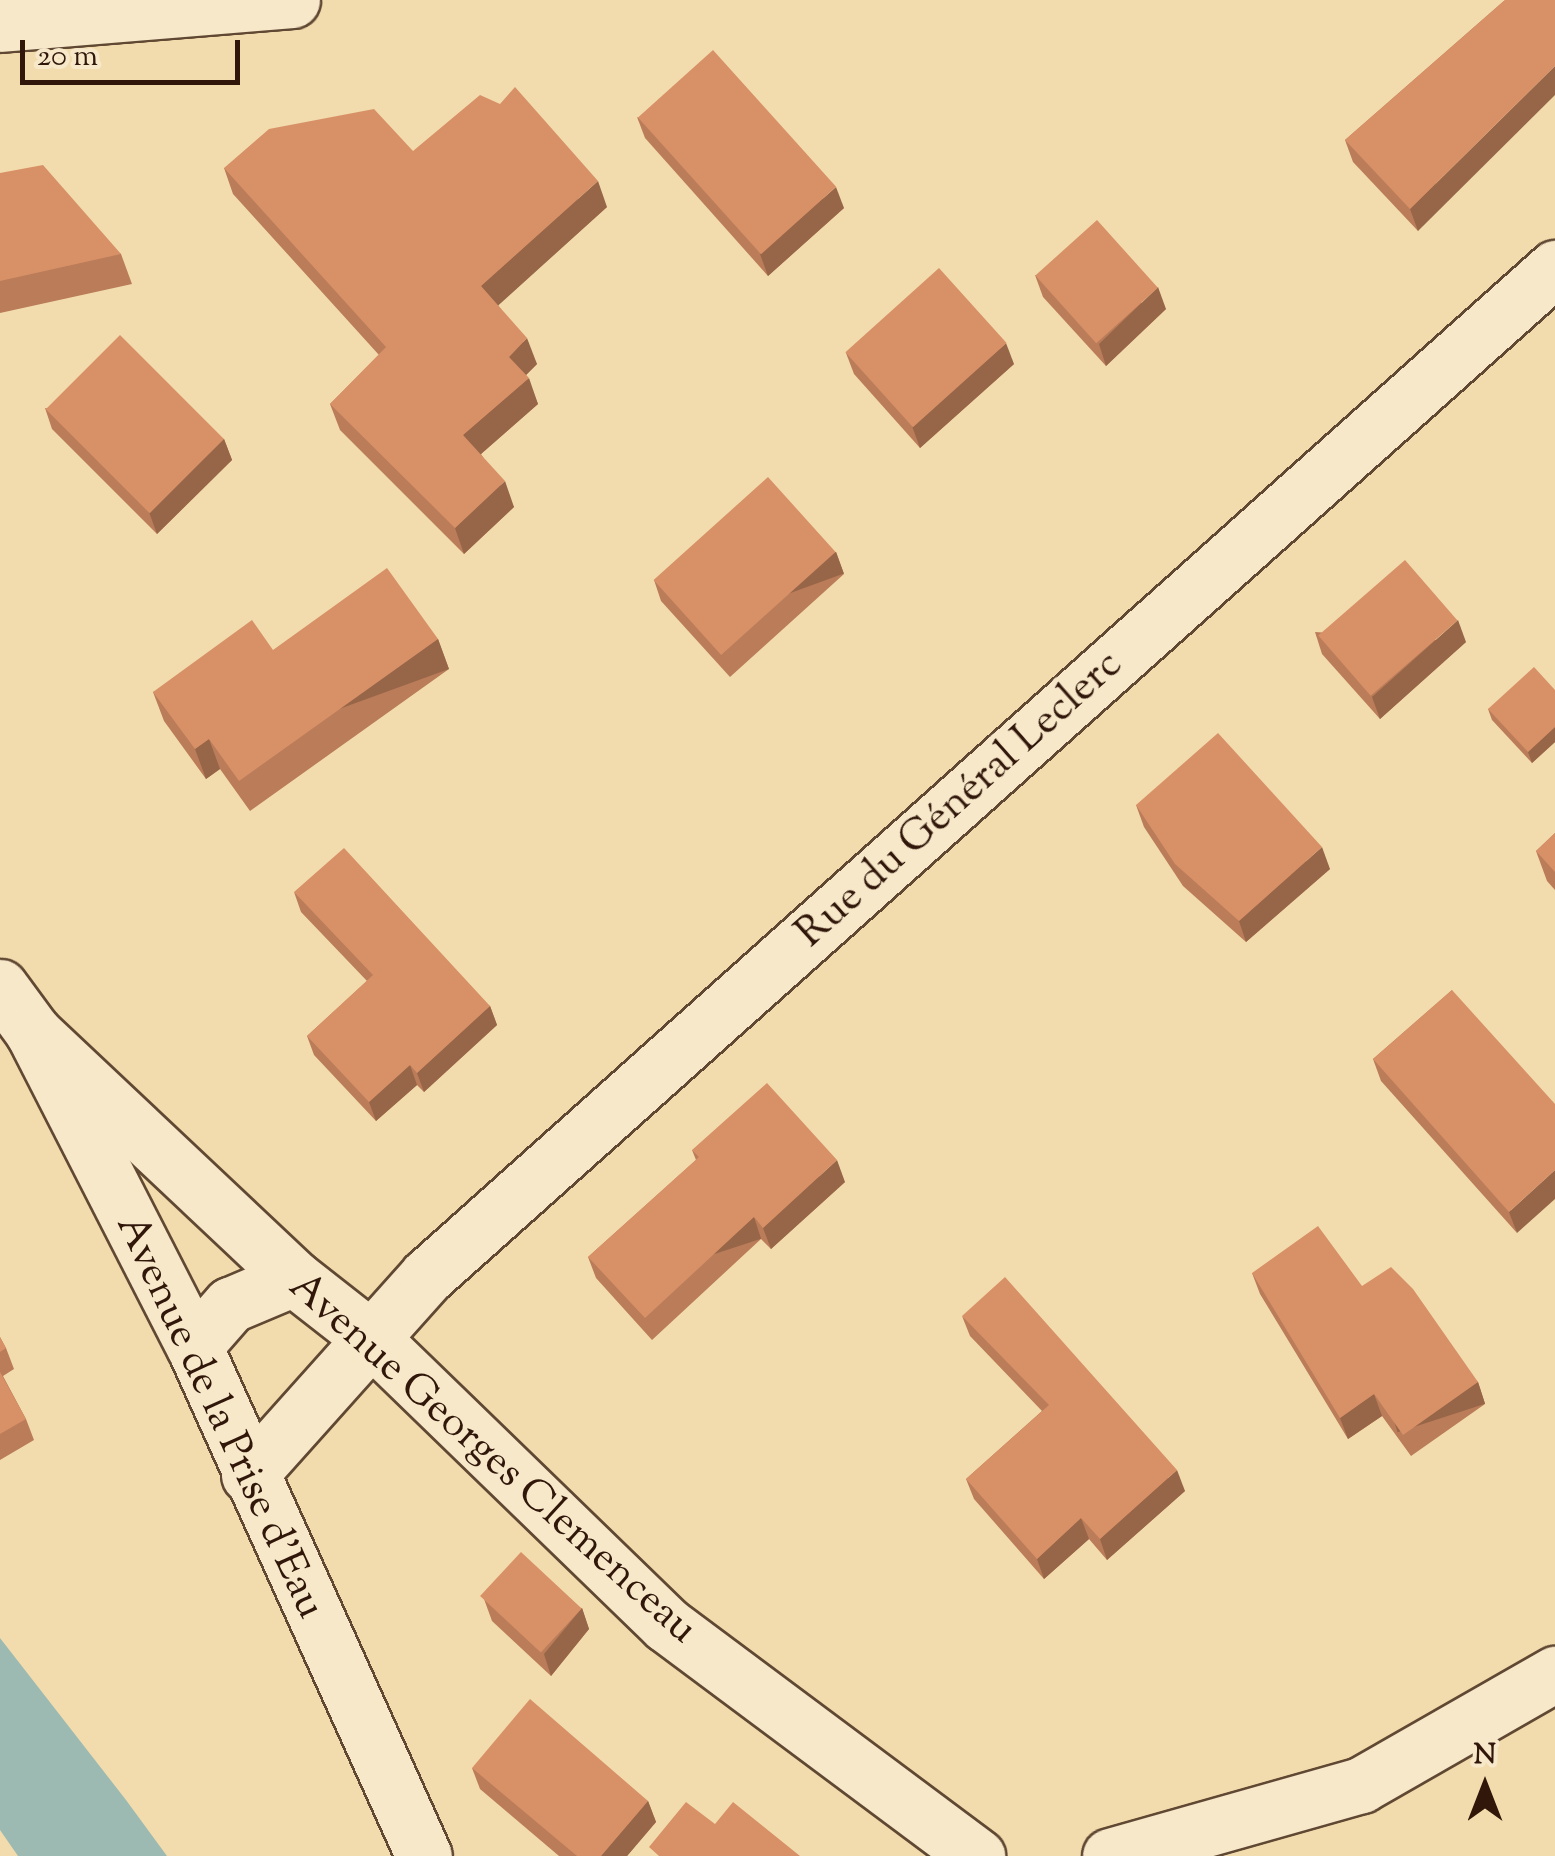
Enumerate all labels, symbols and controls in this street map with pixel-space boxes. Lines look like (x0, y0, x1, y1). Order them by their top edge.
scale bar (25, 20, 245, 82)
text: 20 m (37, 36, 98, 79)
street label: Rue du Général Leclerc (787, 640, 1133, 960)
street label: Avenue de la Prise d'Eau (103, 1207, 335, 1627)
street label: Avenue Georges Clemenceau (278, 1262, 706, 1656)
north arrow (1435, 1736, 1535, 1836)
text: N (1474, 1736, 1496, 1776)

